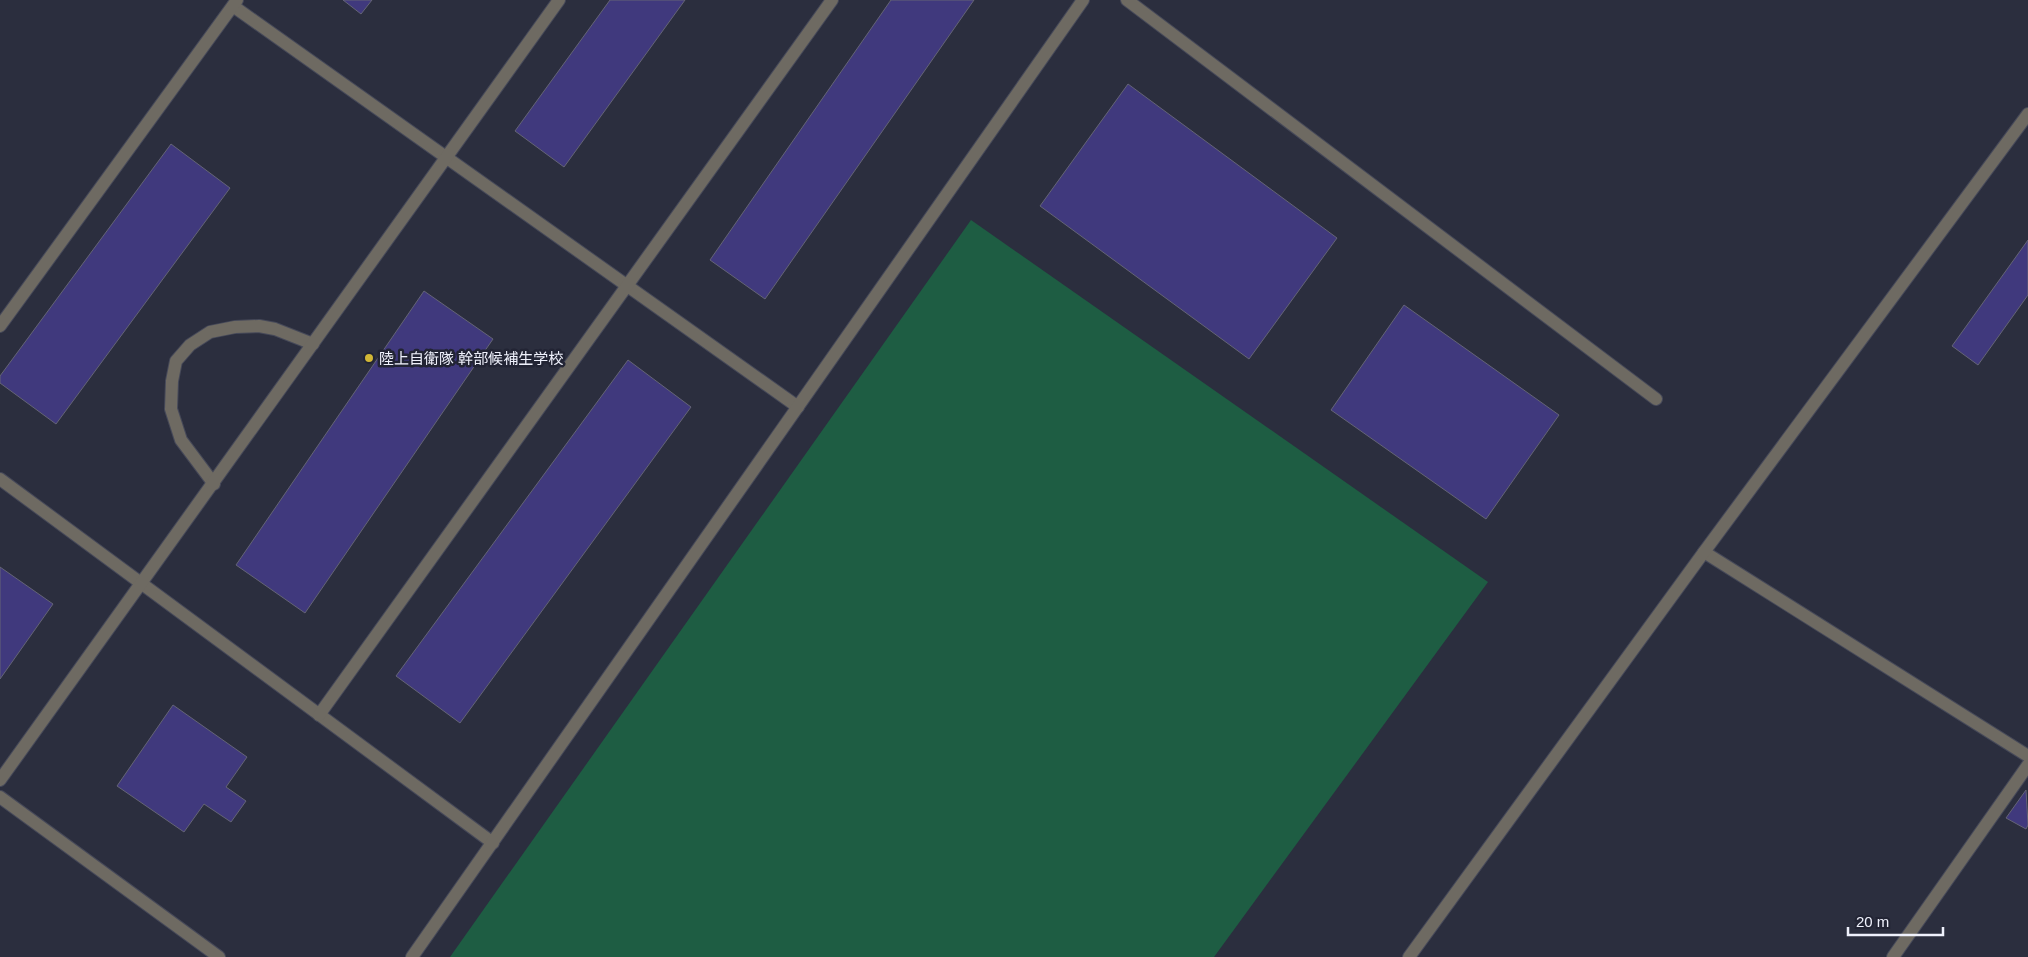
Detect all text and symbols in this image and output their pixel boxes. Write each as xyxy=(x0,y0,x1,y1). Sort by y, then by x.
place label: 陸上自衛隊 幹部候補生学校 xyxy=(379,350,563,367)
marker: 陸上自衛隊 幹部候補生学校 xyxy=(363,352,375,364)
scale bar xyxy=(1848,904,1943,936)
text: 20 m xyxy=(1856,913,1889,930)

